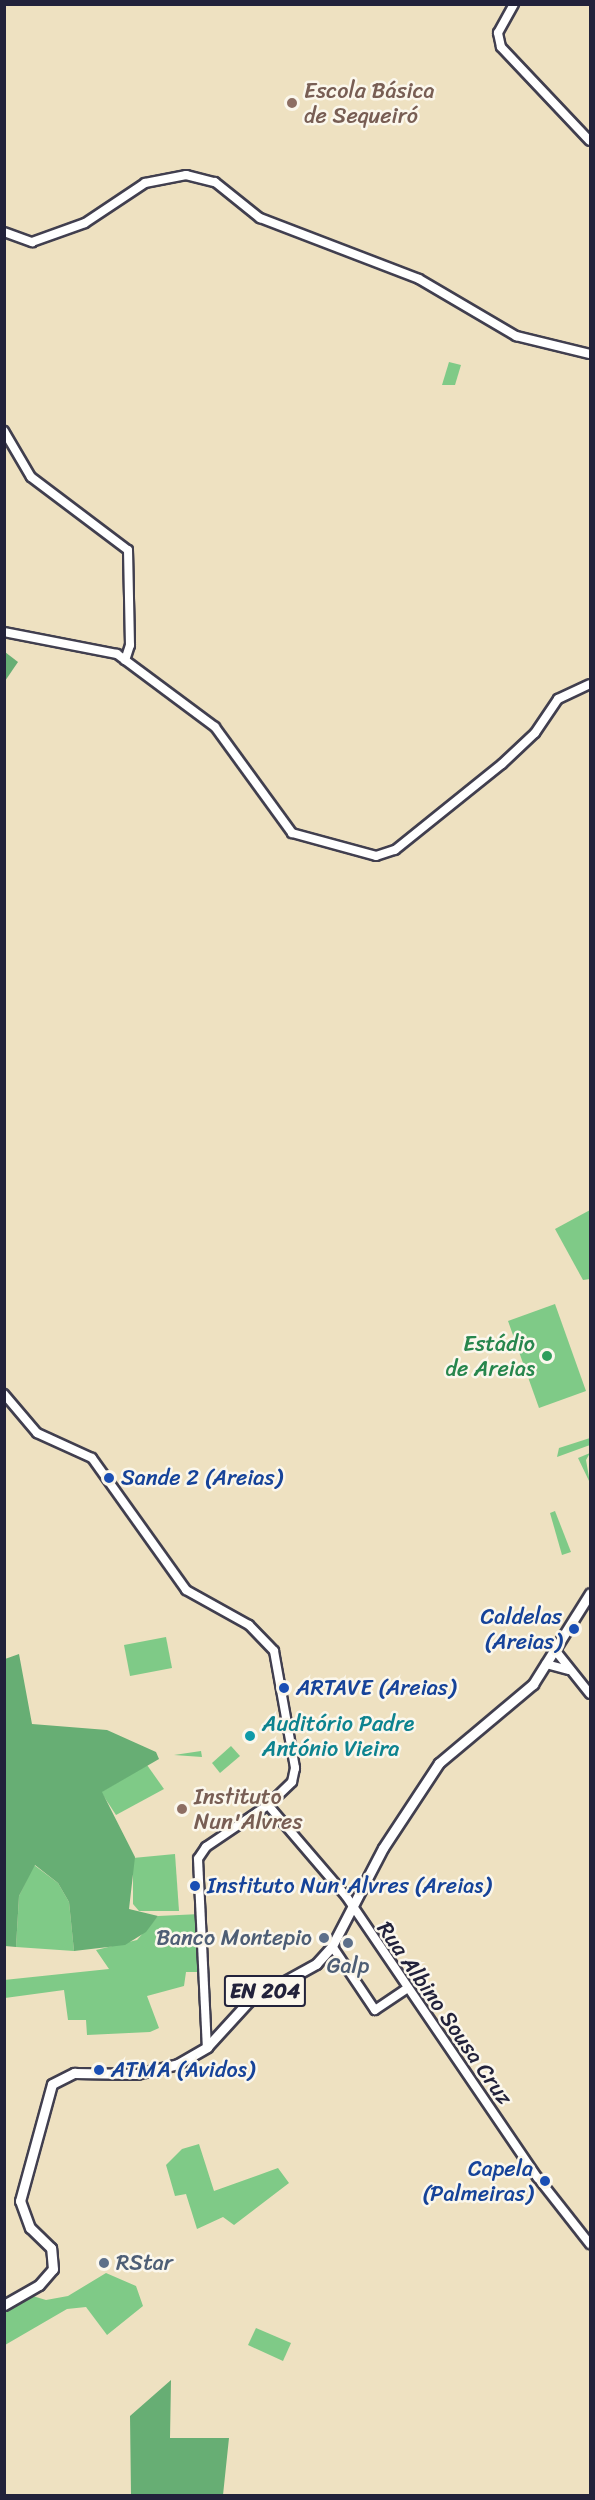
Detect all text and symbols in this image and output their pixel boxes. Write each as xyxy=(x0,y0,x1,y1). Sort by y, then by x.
place label: Escola Básica de Sequeiró xyxy=(304,77,435,128)
marker: Escola Básica de Sequeiró xyxy=(285,96,299,110)
place label: Estádio de Areias xyxy=(444,1330,535,1382)
marker: Estádio de Areias xyxy=(540,1349,554,1363)
place label: Sande 2 (Areias) xyxy=(121,1465,282,1491)
marker: Sande 2 (Areias) xyxy=(102,1471,116,1485)
place label: Caldelas (Areias) xyxy=(481,1603,562,1654)
marker: Caldelas (Areias) xyxy=(567,1622,581,1636)
place label: ARTAVE (Areias) xyxy=(296,1675,456,1701)
marker: ARTAVE (Areias) xyxy=(277,1681,291,1695)
place label: Auditório Padre António Vieira xyxy=(262,1710,415,1762)
marker: Auditório Padre António Vieira xyxy=(243,1729,257,1743)
place label: Instituto Nun'Alvres xyxy=(194,1783,303,1834)
marker: Instituto Nun'Alvres xyxy=(175,1802,189,1816)
place label: Instituto Nun'Alvres (Areias) xyxy=(207,1873,492,1899)
marker: Instituto Nun'Alvres (Areias) xyxy=(188,1879,202,1893)
street label: Rua Albino Sousa Cruz xyxy=(372,1916,518,2110)
place label: Banco Montepio xyxy=(157,1925,312,1951)
marker: Banco Montepio xyxy=(317,1931,331,1945)
marker: Galp xyxy=(341,1936,355,1950)
place label: Galp xyxy=(327,1953,369,1979)
road number: EN 204 xyxy=(223,1973,307,2009)
place label: ATMA (Avidos) xyxy=(111,2057,255,2083)
marker: ATMA (Avidos) xyxy=(92,2063,106,2077)
place label: Capela (Palmeiras) xyxy=(422,2155,533,2206)
marker: Capela (Palmeiras) xyxy=(538,2174,552,2188)
place label: RStar xyxy=(116,2250,173,2276)
marker: RStar xyxy=(97,2256,111,2270)

